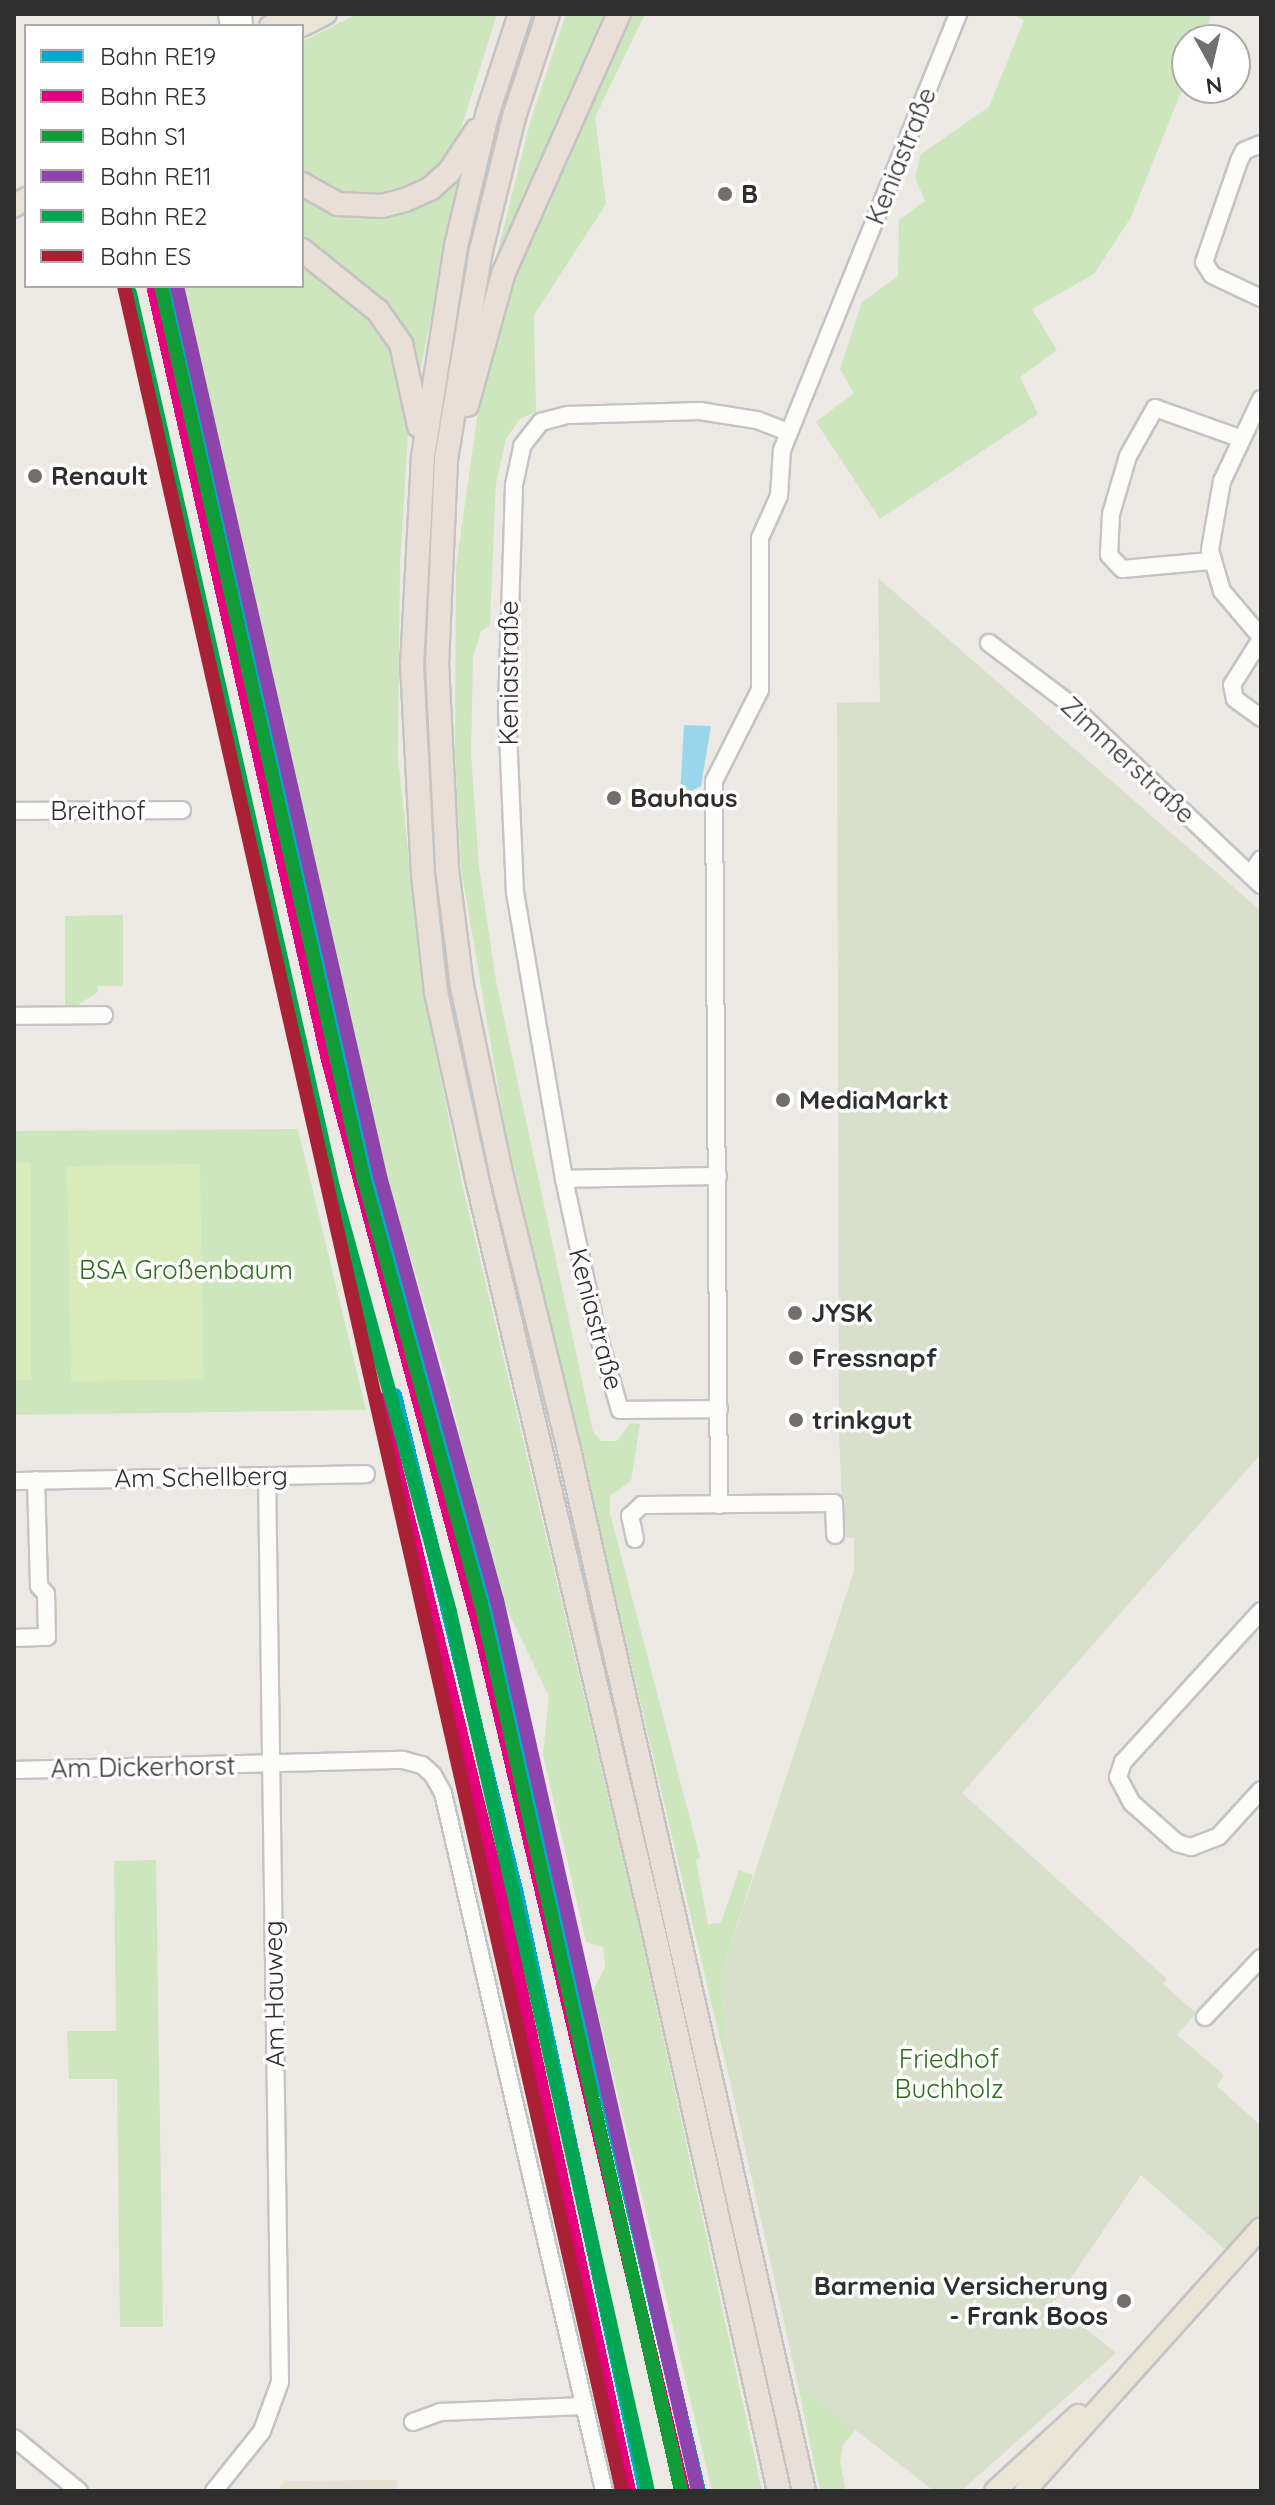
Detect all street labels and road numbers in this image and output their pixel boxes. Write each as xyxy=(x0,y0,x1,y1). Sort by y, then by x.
street label: Keniastraße xyxy=(859,83,943,229)
street label: Keniastraße xyxy=(493,601,525,745)
street label: Zimmerstraße xyxy=(1055,690,1201,830)
street label: Breithof xyxy=(50,795,146,827)
street label: Keniastraße xyxy=(562,1245,630,1393)
street label: Am Schellberg xyxy=(114,1460,288,1494)
street label: Am Dickerhorst xyxy=(50,1750,236,1784)
street label: Am Hauweg xyxy=(257,1920,291,2068)

